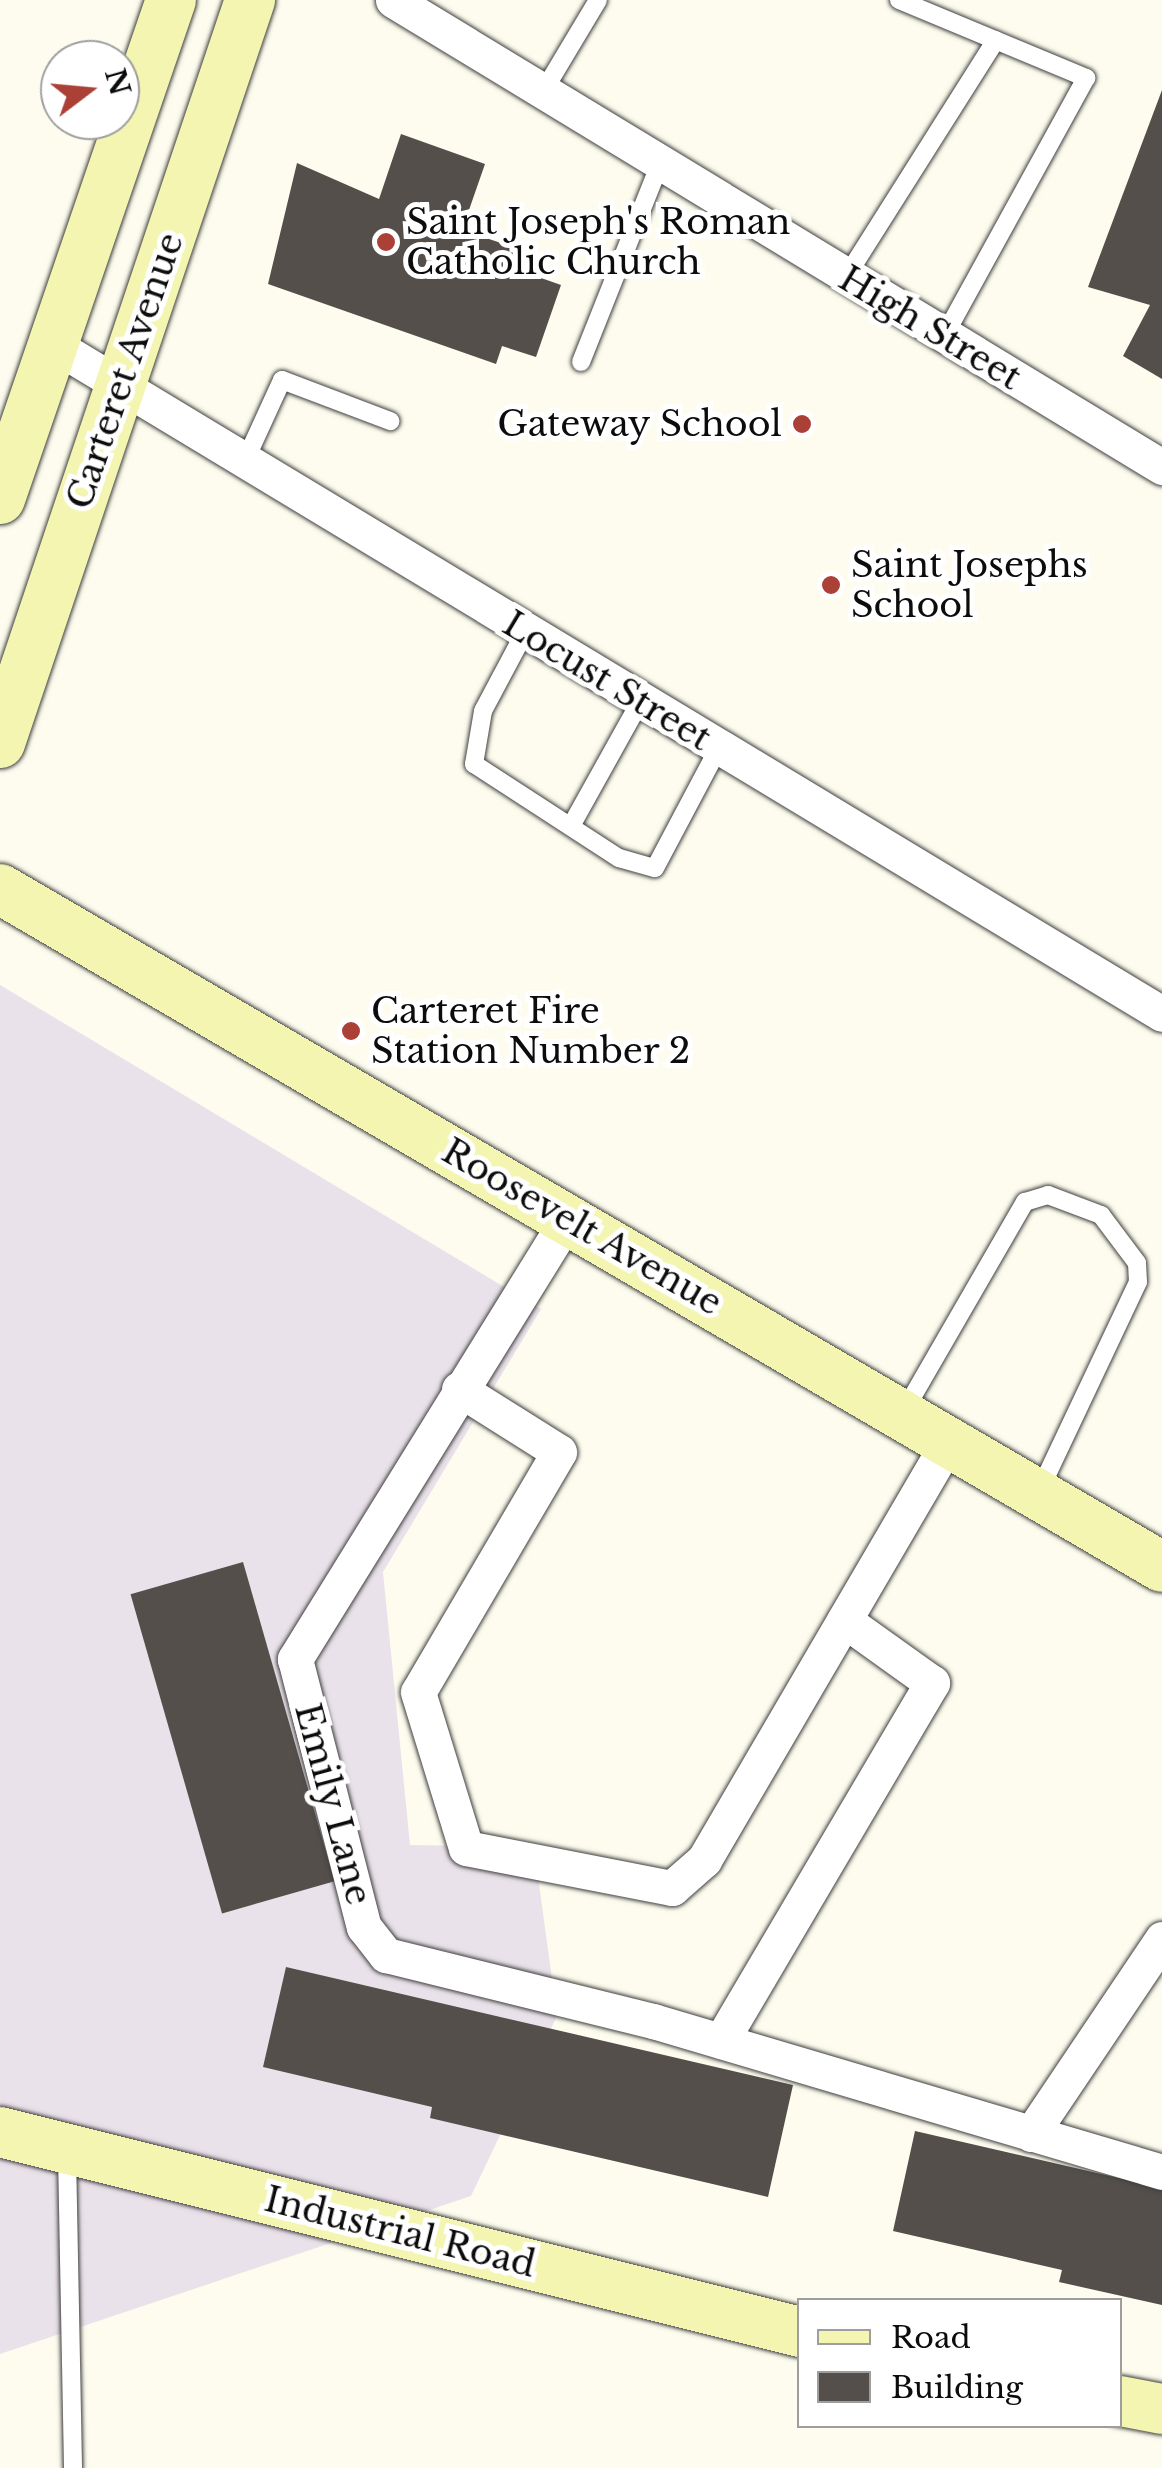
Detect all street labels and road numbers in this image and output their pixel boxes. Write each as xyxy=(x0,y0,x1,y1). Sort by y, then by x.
street label: Carteret Avenue xyxy=(58,227,192,515)
street label: High Street xyxy=(831,257,1029,399)
street label: Locust Street xyxy=(495,602,719,760)
street label: Roosevelt Avenue xyxy=(434,1130,730,1324)
street label: Emily Lane xyxy=(286,1698,380,1910)
street label: Industrial Road xyxy=(260,2178,540,2286)

